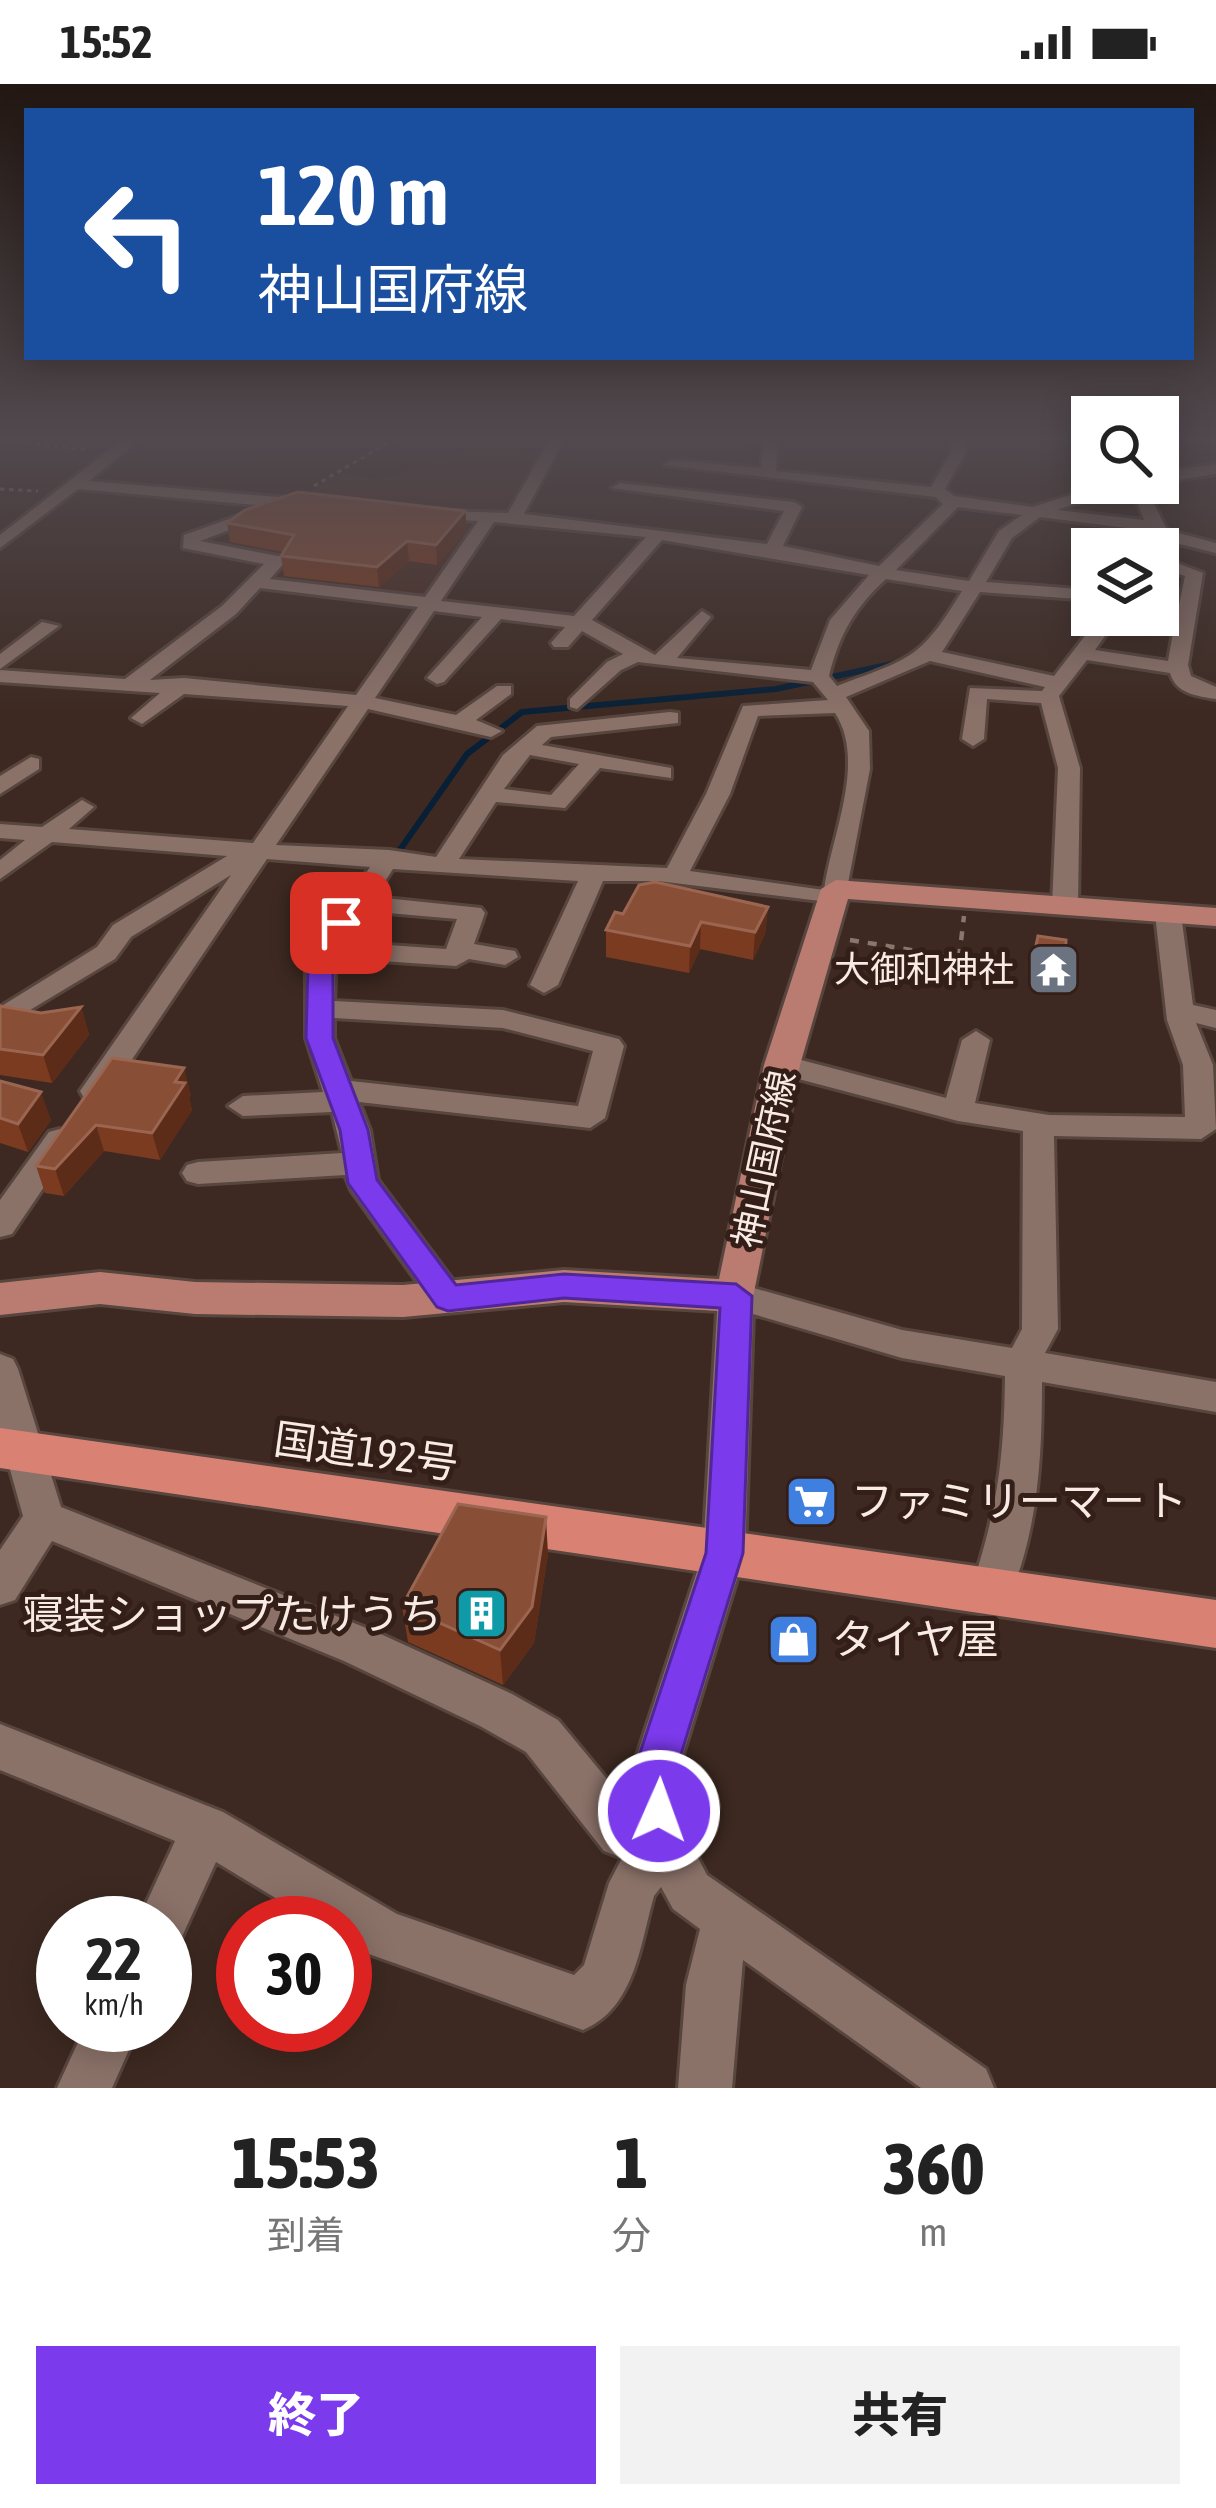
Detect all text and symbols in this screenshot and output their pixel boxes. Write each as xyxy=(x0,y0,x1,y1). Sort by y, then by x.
text: 15:52 xyxy=(60,16,153,68)
text: 120 m xyxy=(258,147,448,243)
icon: left xyxy=(60,156,216,312)
text: 神山国府線 xyxy=(258,259,528,320)
map controls xyxy=(1071,396,1179,636)
button: search xyxy=(1071,396,1179,504)
button: layers xyxy=(1071,528,1179,636)
pin xyxy=(290,872,392,974)
icon: arrive xyxy=(308,890,374,956)
temple icon: 大御和神社 xyxy=(1025,941,1081,997)
place label: 大御和神社 xyxy=(834,948,1014,990)
street label: 神山国府線 xyxy=(725,1067,803,1251)
street label: 国道192号 xyxy=(271,1414,461,1488)
supermarket icon: ファミリーマート xyxy=(784,1473,840,1529)
place label: ファミリーマート xyxy=(851,1477,1187,1525)
building icon: 寝装ショップたけうち xyxy=(453,1586,509,1642)
place label: 寝装ショップたけうち xyxy=(22,1590,442,1638)
shop icon: タイヤ屋 xyxy=(765,1611,821,1667)
place label: タイヤ屋 xyxy=(832,1615,999,1663)
position arrow xyxy=(596,1748,722,1874)
speed limit sign: 30 xyxy=(216,1896,372,2052)
text: 22 xyxy=(86,1924,142,1993)
text: km/h xyxy=(84,1987,144,2021)
text: 15:53 xyxy=(232,2121,380,2203)
text: 1 xyxy=(614,2121,648,2203)
text: 360 xyxy=(883,2127,984,2209)
text: m xyxy=(919,2210,947,2254)
text: 到着 xyxy=(267,2213,345,2257)
text: 分 xyxy=(612,2213,651,2257)
button: 終了 xyxy=(36,2346,596,2484)
button: 共有 xyxy=(620,2346,1180,2484)

